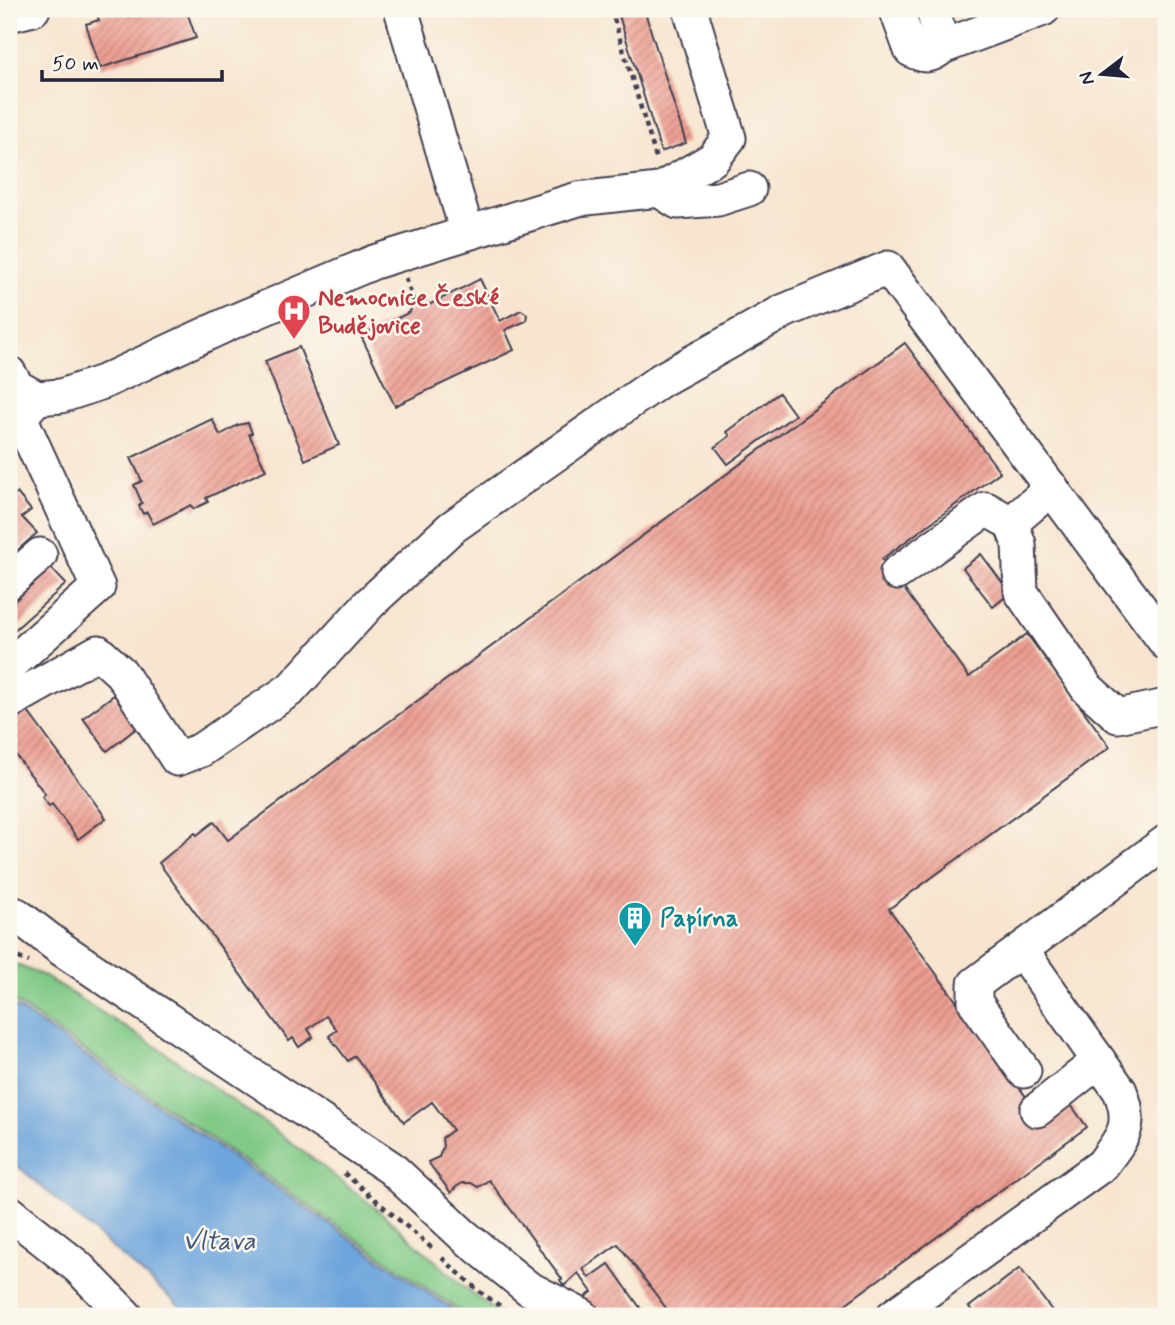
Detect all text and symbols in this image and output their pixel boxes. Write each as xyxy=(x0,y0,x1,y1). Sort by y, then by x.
scale bar xyxy=(42,38,222,82)
north arrow xyxy=(1066,38,1136,108)
text: 50 m xyxy=(52,50,99,78)
text: N xyxy=(1073,69,1101,88)
place label: Nemocnice České Budějovice xyxy=(318,283,499,342)
hospital icon: Nemocnice České Budějovice xyxy=(275,292,313,341)
building icon: Papírna xyxy=(616,899,654,948)
place label: Papírna xyxy=(660,904,738,935)
water label: Vltava xyxy=(182,1225,256,1259)

